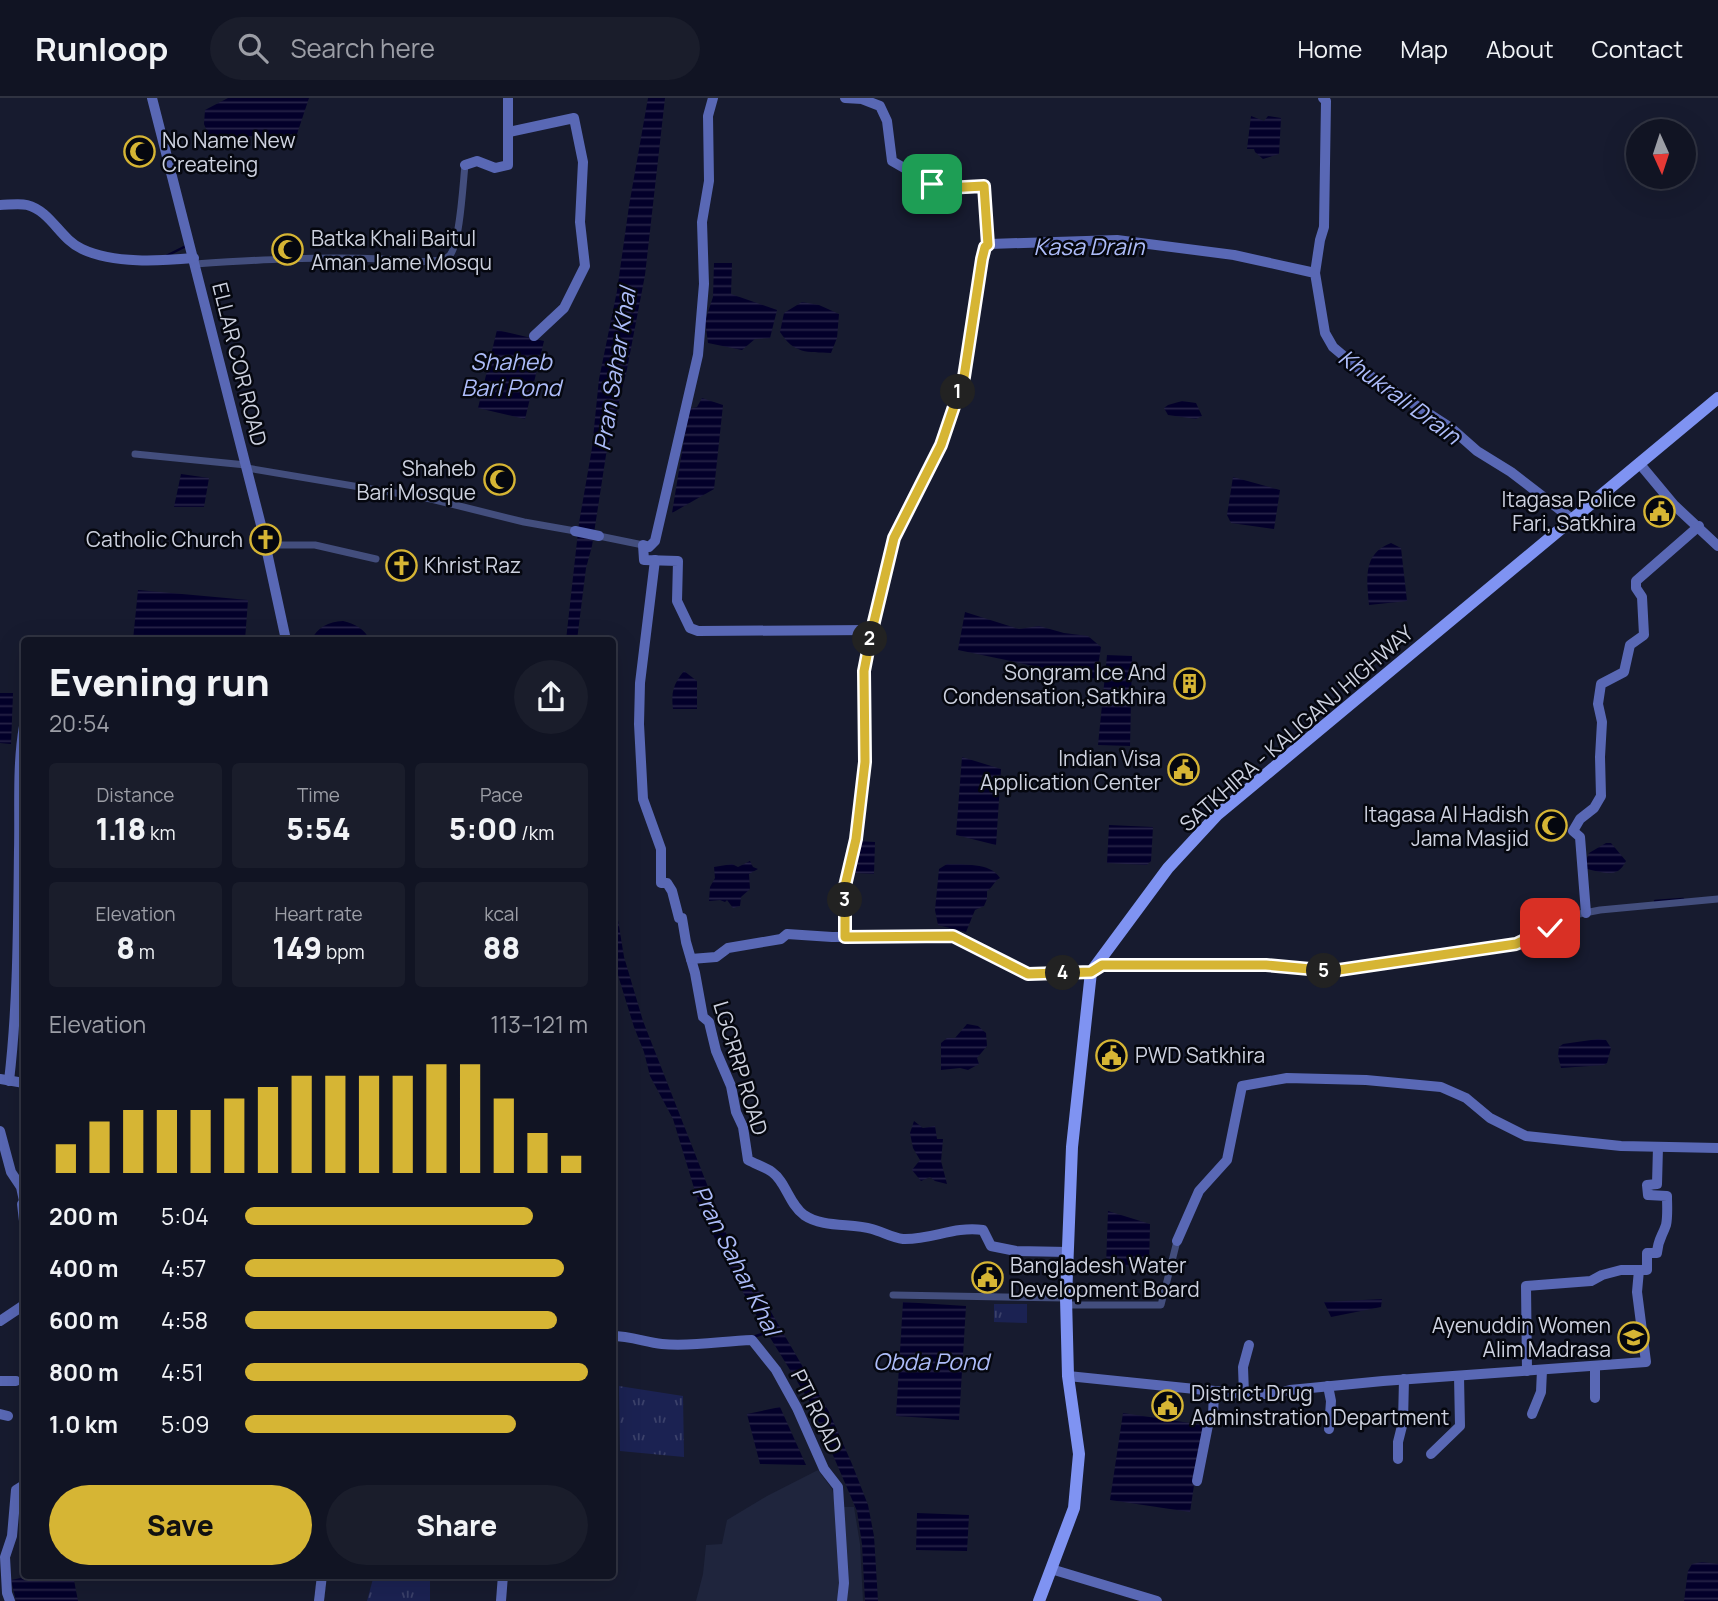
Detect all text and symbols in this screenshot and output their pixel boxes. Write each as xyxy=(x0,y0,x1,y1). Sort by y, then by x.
search box xyxy=(210,17,700,80)
text: Runloop xyxy=(35,26,168,71)
icon: search xyxy=(234,29,272,67)
text: Search here xyxy=(290,30,435,66)
text: Home xyxy=(1297,32,1362,65)
text: Map xyxy=(1400,32,1448,65)
text: About xyxy=(1486,32,1554,65)
text: Contact xyxy=(1592,32,1683,65)
north arrow xyxy=(1626,119,1696,189)
map controls xyxy=(1626,119,1696,189)
place label: No Name New Createing xyxy=(162,126,296,178)
mosque icon: No Name New Createing xyxy=(122,135,156,169)
pin xyxy=(902,154,962,214)
icon: arrive xyxy=(913,165,951,203)
place label: Batka Khali Baitul Aman Jame Mosqu xyxy=(311,224,492,276)
water label: Kasa Drain xyxy=(1034,230,1146,262)
mosque icon: Batka Khali Baitul Aman Jame Mosqu xyxy=(271,233,305,267)
street label: ELLAR COR ROAD xyxy=(206,279,274,449)
water label: Pran Sahar Khal xyxy=(585,283,643,453)
water label: Khukrali Drain xyxy=(1333,341,1468,452)
water label: Shaheb Bari Pond xyxy=(461,345,564,403)
pin: 1 xyxy=(940,374,976,410)
text: 1 xyxy=(953,378,962,404)
place label: Shaheb Bari Mosque xyxy=(357,454,476,506)
mosque icon: Shaheb Bari Mosque xyxy=(482,463,516,497)
place label: Itagasa Police Fari, Satkhira xyxy=(1502,485,1636,537)
public building icon: Itagasa Police Fari, Satkhira xyxy=(1642,494,1676,528)
church icon: Catholic Church xyxy=(249,522,283,556)
place label: Catholic Church xyxy=(86,525,243,553)
church icon: Khrist Raz xyxy=(384,548,418,582)
place label: Khrist Raz xyxy=(424,551,521,579)
street label: SATKHIRA - KALIGANJ HIGHWAY xyxy=(1173,619,1419,837)
pin: 2 xyxy=(852,622,888,656)
text: 2 xyxy=(864,625,875,651)
text: Evening run xyxy=(49,655,270,707)
place label: Songram Ice And Condensation,Satkhira xyxy=(943,658,1166,710)
button: share xyxy=(514,660,588,734)
building icon: Songram Ice And Condensation,Satkhira xyxy=(1172,667,1206,701)
text: 20:54 xyxy=(49,707,110,739)
place label: Indian Visa Application Center xyxy=(980,744,1161,796)
public building icon: Indian Visa Application Center xyxy=(1167,753,1201,787)
text: Distance xyxy=(97,782,174,808)
text: Time xyxy=(297,782,340,808)
text: Pace xyxy=(480,782,523,808)
place label: Itagasa Al Hadish Jama Masjid xyxy=(1364,800,1529,852)
text: 1.18 xyxy=(95,808,146,849)
text: 5:54 xyxy=(286,808,351,849)
text: 5:00 xyxy=(449,808,518,849)
mosque icon: Itagasa Al Hadish Jama Masjid xyxy=(1535,809,1569,843)
text: km xyxy=(146,820,176,846)
text: /km xyxy=(518,820,554,846)
pin: 3 xyxy=(828,882,862,918)
text: 3 xyxy=(839,886,850,912)
pin xyxy=(1520,898,1580,958)
text: Elevation xyxy=(95,901,176,927)
text: Heart rate xyxy=(274,901,363,927)
text: kcal xyxy=(484,901,519,927)
icon: check xyxy=(1531,909,1569,947)
text: 8 xyxy=(116,927,135,968)
text: 149 xyxy=(272,927,322,968)
text: 88 xyxy=(483,927,520,968)
text: m xyxy=(135,939,155,965)
text: bpm xyxy=(322,939,365,965)
pin: 5 xyxy=(1306,954,1342,988)
pin: 4 xyxy=(1046,956,1080,990)
text: 5 xyxy=(1318,957,1329,983)
text: 4 xyxy=(1057,959,1068,985)
street label: LGCRRP ROAD xyxy=(707,997,775,1139)
text: Elevation xyxy=(49,1008,146,1040)
text: 113–121 m xyxy=(490,1008,588,1040)
public building icon: PWD Satkhira xyxy=(1095,1038,1129,1072)
place label: PWD Satkhira xyxy=(1135,1041,1265,1069)
water label: Pran Sahar Khal xyxy=(685,1179,790,1343)
text: 200 m xyxy=(49,1200,118,1232)
text: 5:04 xyxy=(161,1200,209,1232)
place label: Bangladesh Water Development Board xyxy=(1010,1251,1200,1303)
text: 400 m xyxy=(49,1252,119,1284)
text: 4:57 xyxy=(161,1252,206,1284)
public building icon: Bangladesh Water Development Board xyxy=(970,1260,1004,1294)
text: 600 m xyxy=(49,1304,119,1336)
text: 4:58 xyxy=(161,1304,208,1336)
place label: Ayenuddin Women Alim Madrasa xyxy=(1432,1311,1611,1363)
school or university icon: Ayenuddin Women Alim Madrasa xyxy=(1617,1320,1651,1354)
water label: Obda Pond xyxy=(873,1345,992,1377)
text: 800 m xyxy=(49,1356,119,1388)
text: 4:51 xyxy=(161,1356,204,1388)
street label: PTI ROAD xyxy=(785,1365,849,1457)
place label: District Drug Adminstration Department xyxy=(1191,1379,1449,1431)
public building icon: District Drug Adminstration Department xyxy=(1151,1388,1185,1422)
text: 1.0 km xyxy=(49,1408,118,1440)
text: 5:09 xyxy=(161,1408,209,1440)
button: Save xyxy=(49,1485,312,1565)
button: Share xyxy=(326,1485,588,1565)

